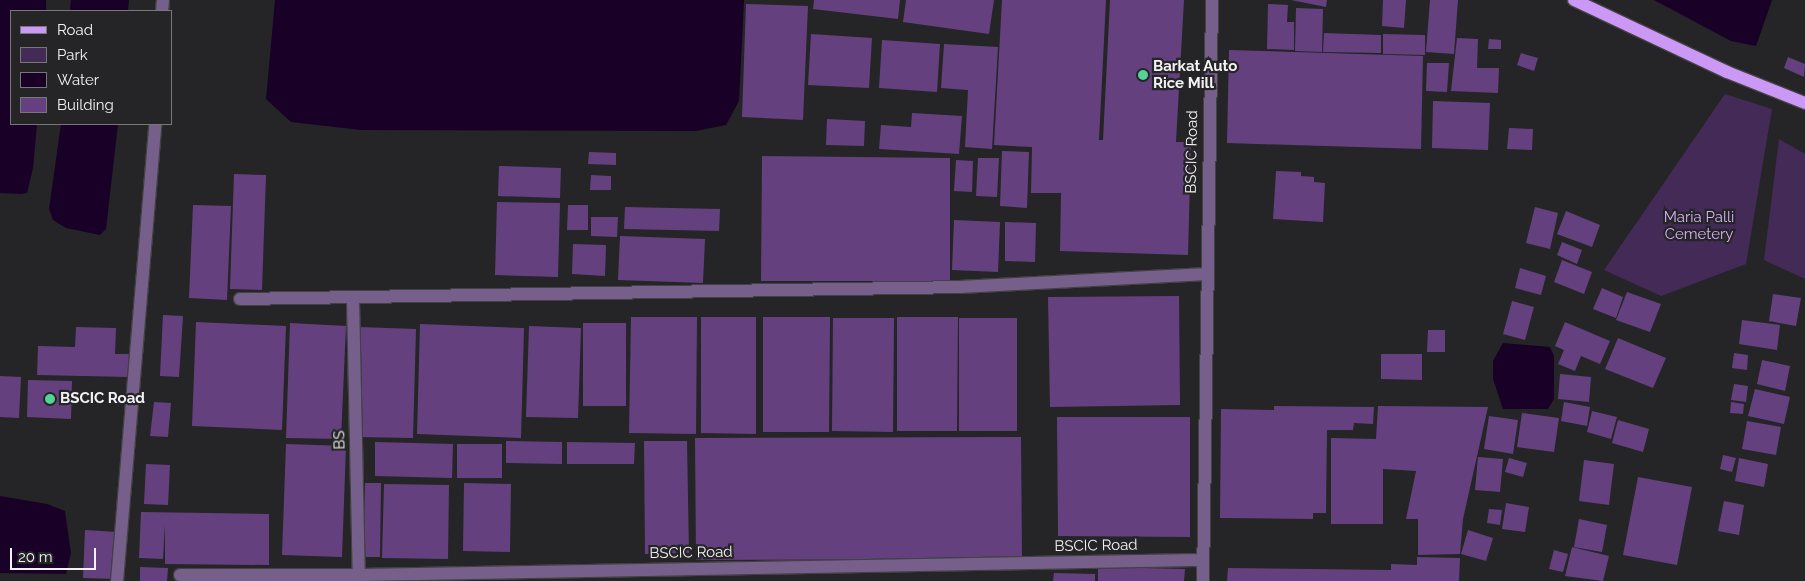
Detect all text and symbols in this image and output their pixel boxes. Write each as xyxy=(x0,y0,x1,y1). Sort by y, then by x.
legend xyxy=(10,10,172,125)
text: Road xyxy=(57,21,93,39)
text: Park xyxy=(57,46,88,64)
place label: Barkat Auto Rice Mill xyxy=(1153,57,1238,92)
marker: Barkat Auto Rice Mill xyxy=(1137,69,1149,81)
text: Water xyxy=(57,71,99,89)
text: Building xyxy=(57,96,114,114)
street label: BSCIC Road xyxy=(1182,110,1202,194)
park label: Maria Palli Cemetery xyxy=(1664,208,1734,243)
place label: BSCIC Road xyxy=(60,390,145,408)
marker: BSCIC Road xyxy=(44,393,56,405)
street label: BS xyxy=(331,430,349,450)
street label: BSCIC Road xyxy=(1054,536,1138,556)
scale bar xyxy=(12,538,99,570)
street label: BSCIC Road xyxy=(649,543,733,563)
text: 20 m xyxy=(18,548,53,566)

